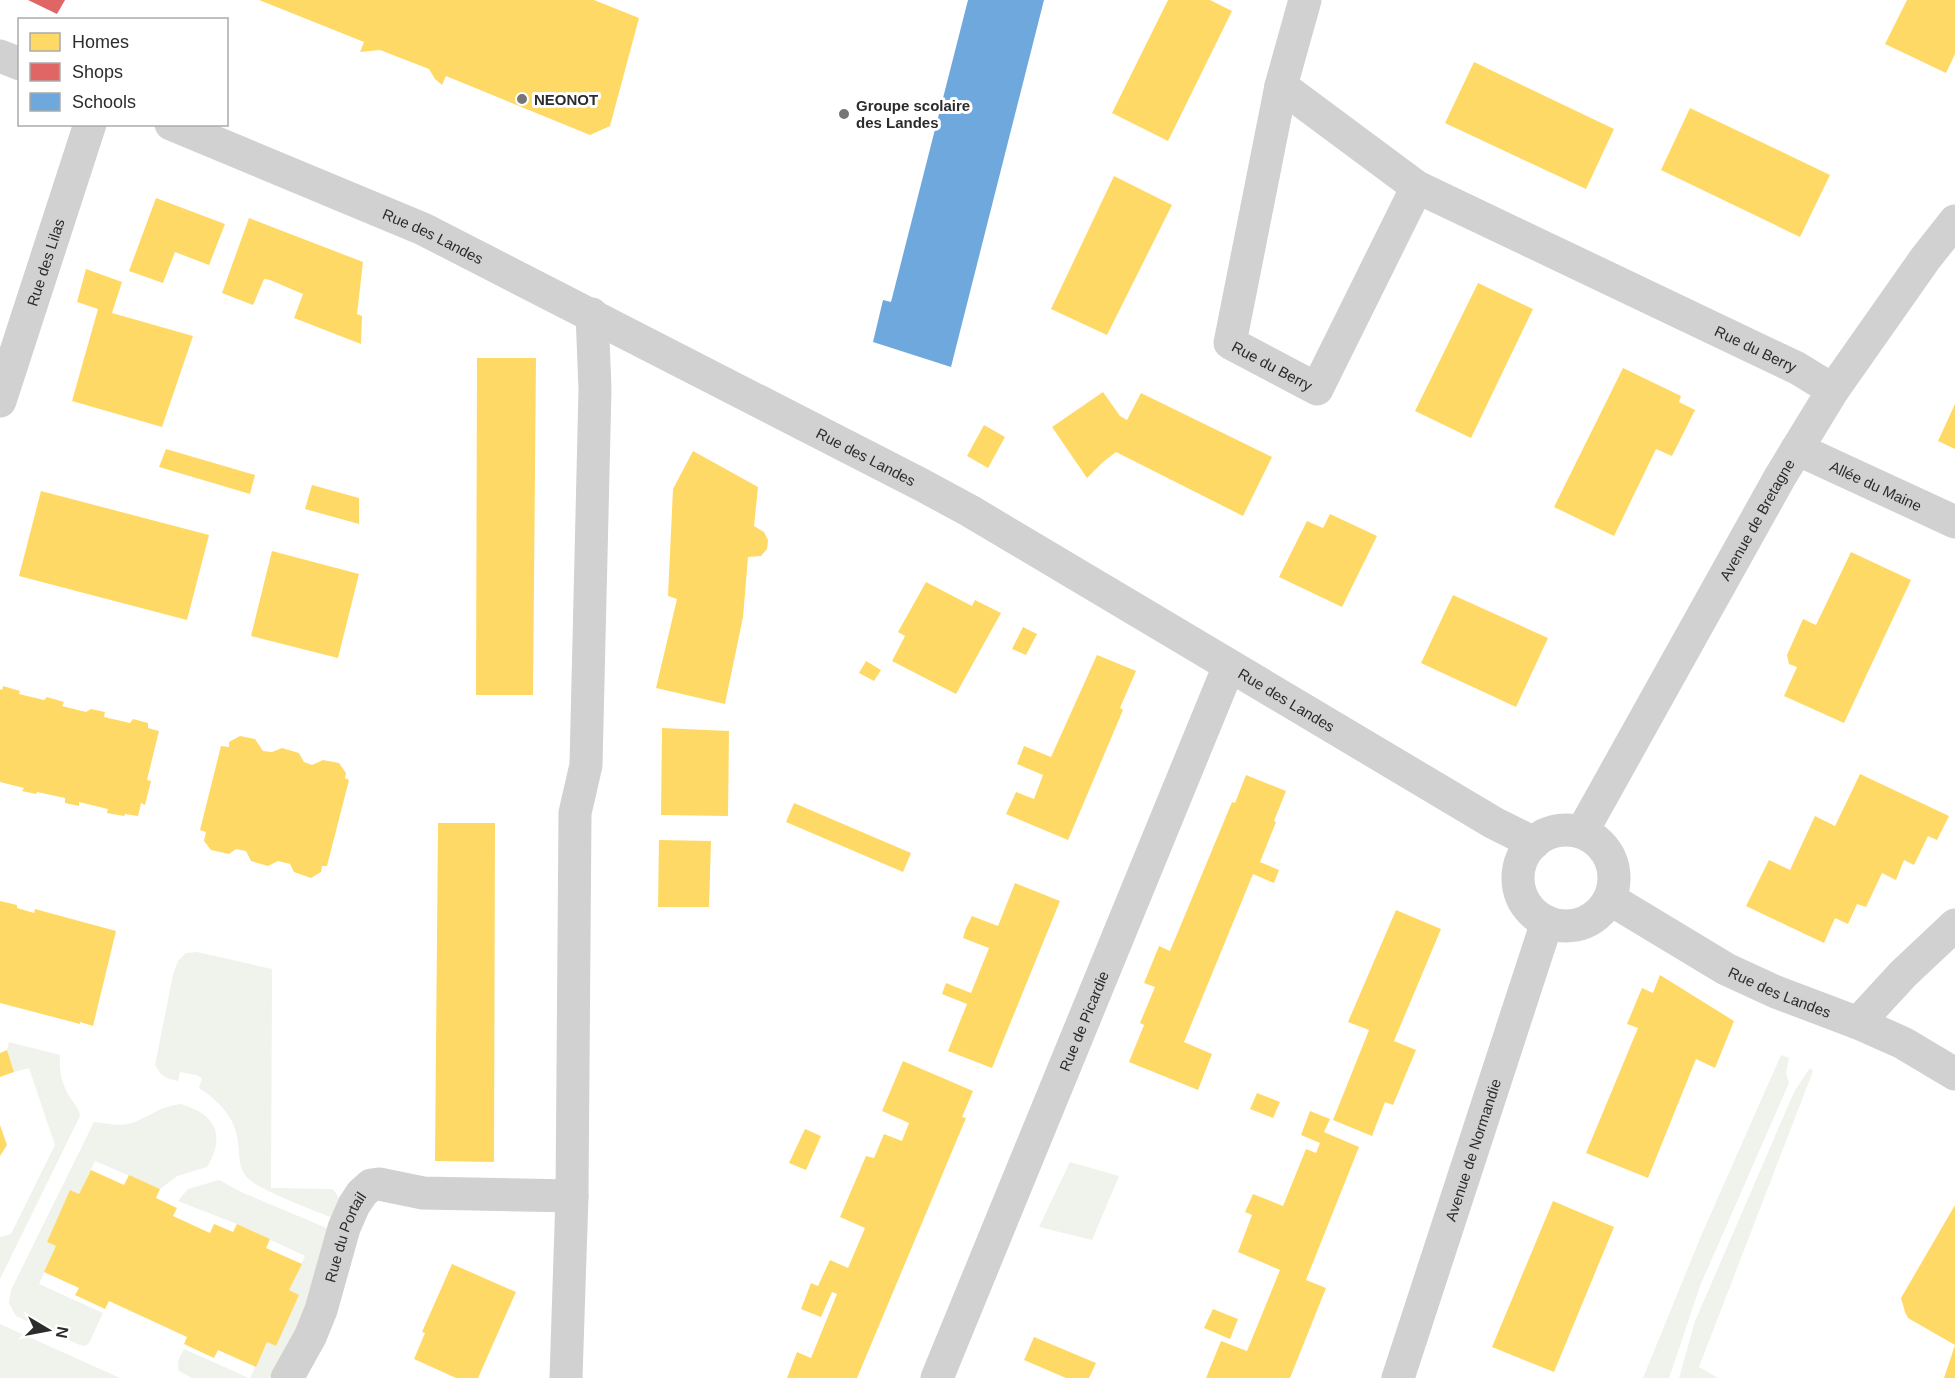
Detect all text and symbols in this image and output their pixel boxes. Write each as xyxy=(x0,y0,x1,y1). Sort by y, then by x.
legend xyxy=(18,18,228,126)
text: Homes xyxy=(72,32,129,52)
text: Shops xyxy=(72,62,123,82)
place label: NEONOT xyxy=(534,91,598,108)
text: Schools xyxy=(72,92,136,112)
marker: NEONOT xyxy=(515,92,529,106)
place label: Groupe scolaire des Landes xyxy=(856,97,970,131)
marker: Groupe scolaire des Landes xyxy=(837,107,851,121)
street label: Rue des Landes xyxy=(380,205,486,267)
street label: Rue des Lilas xyxy=(23,216,67,308)
street label: Rue du Berry xyxy=(1712,322,1800,375)
street label: Rue du Berry xyxy=(1229,337,1316,394)
street label: Rue des Landes xyxy=(814,424,919,489)
street label: Avenue de Bretagne xyxy=(1716,456,1798,583)
street label: Allée du Maine xyxy=(1827,457,1925,514)
street label: Rue des Landes xyxy=(1235,664,1338,735)
street label: Rue des Landes xyxy=(1726,963,1833,1021)
street label: Rue de Picardie xyxy=(1055,968,1112,1073)
street label: Avenue de Normandie xyxy=(1441,1076,1504,1223)
street label: Rue du Portail xyxy=(321,1189,369,1284)
north arrow xyxy=(18,1300,78,1360)
text: N xyxy=(53,1325,72,1340)

